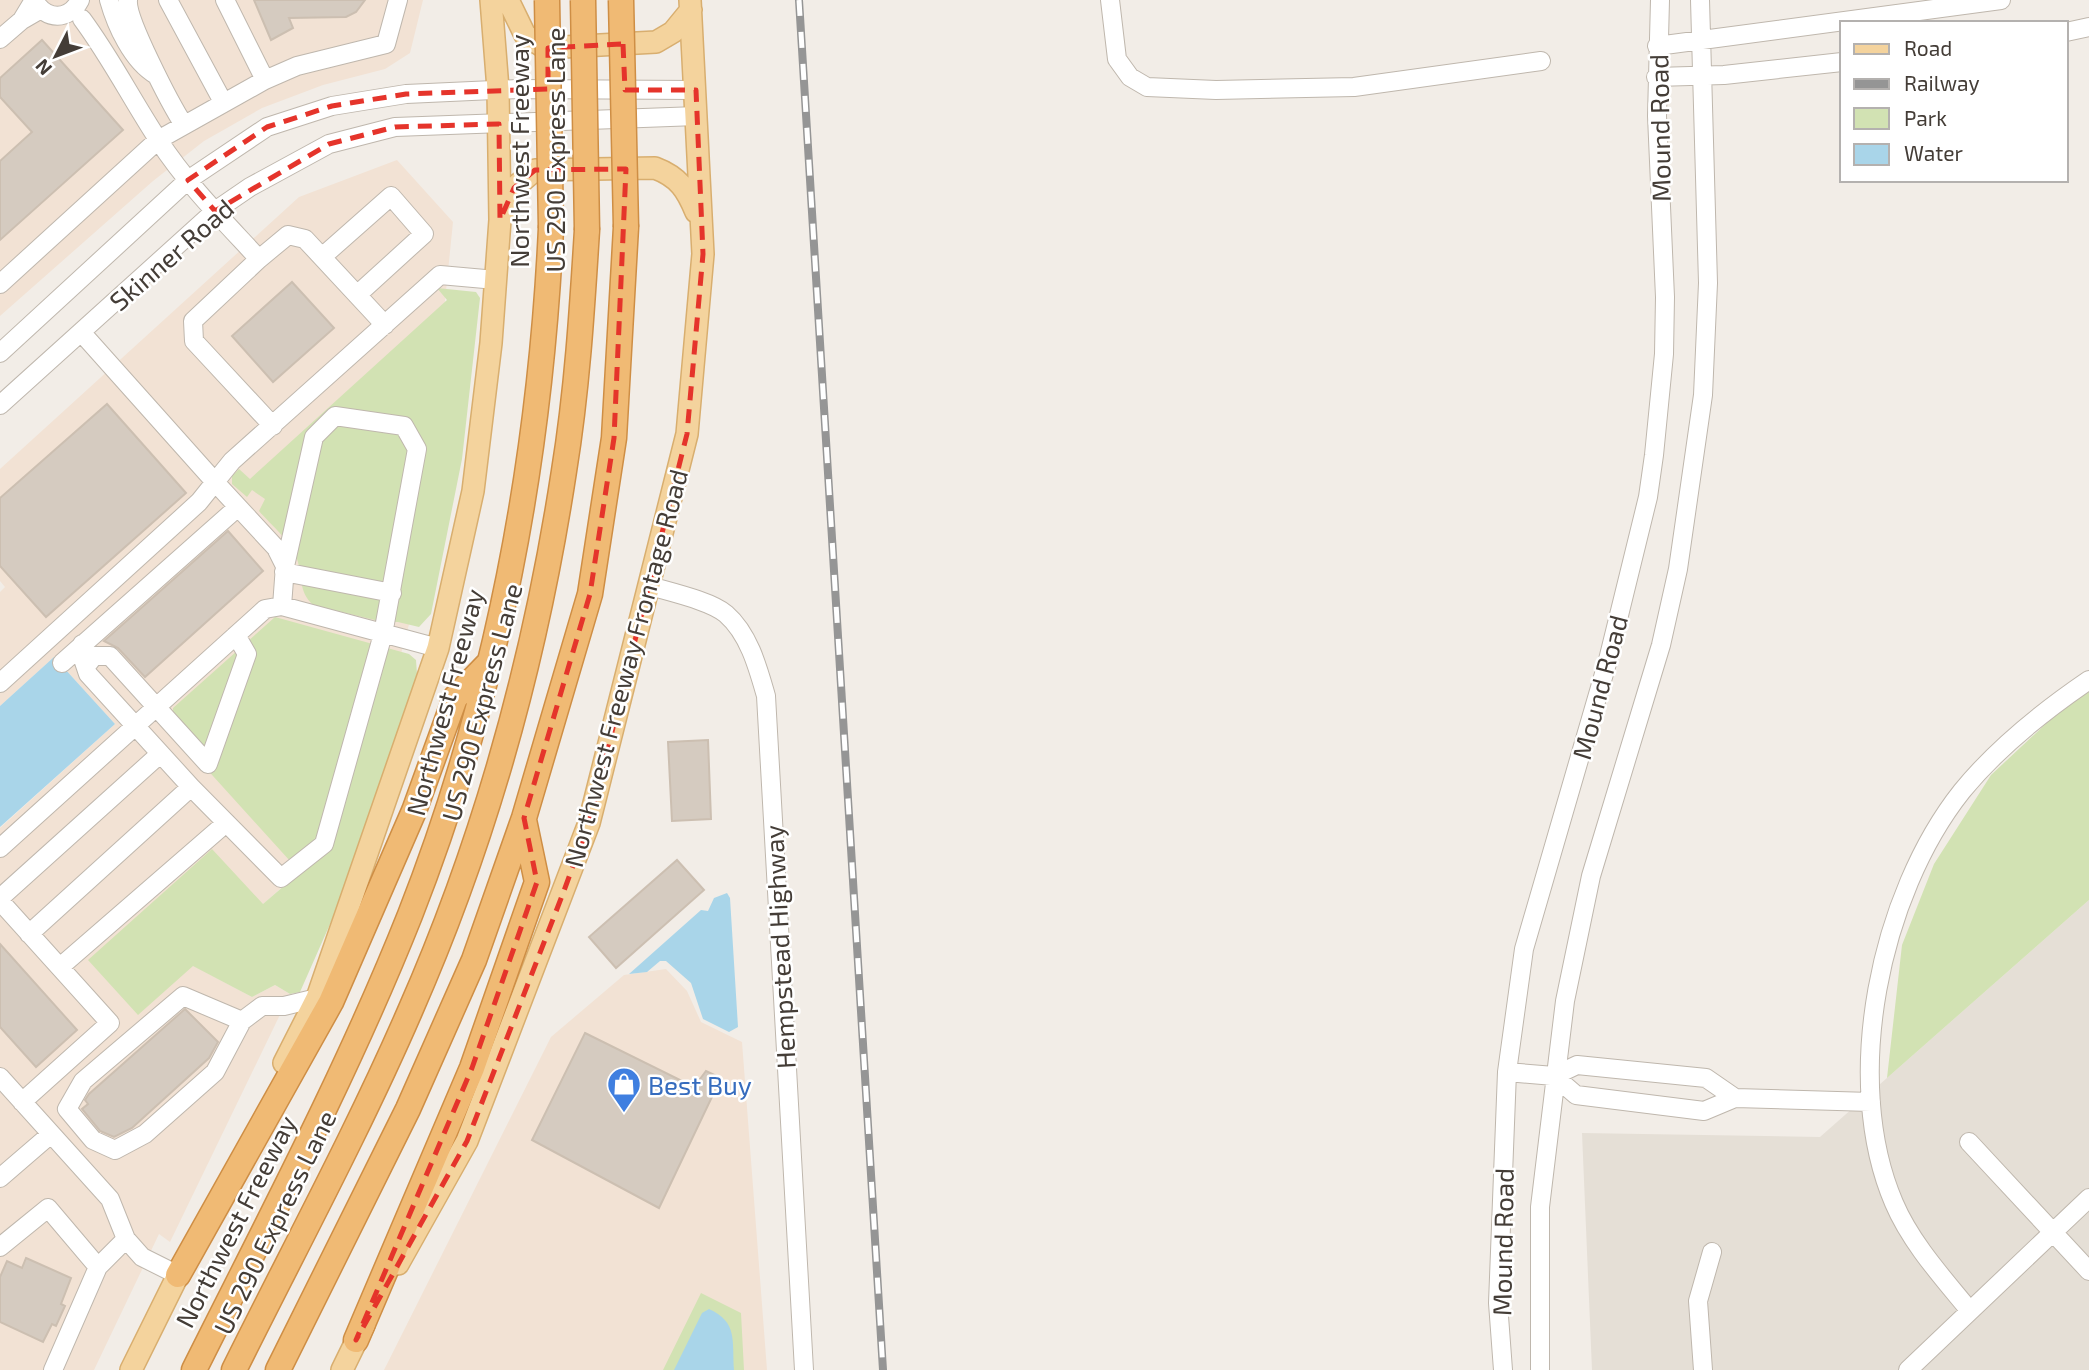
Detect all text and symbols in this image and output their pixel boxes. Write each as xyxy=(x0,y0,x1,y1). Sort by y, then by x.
north arrow xyxy=(21,21,91,91)
legend xyxy=(1840,21,2068,182)
street label: US 290 Express Lane xyxy=(539,28,570,273)
street label: Northwest Freeway xyxy=(503,34,534,268)
text: Road xyxy=(1904,35,1952,60)
street label: Mound Road xyxy=(1642,54,1676,202)
text: N xyxy=(30,55,56,81)
text: Railway xyxy=(1904,70,1980,95)
text: Park xyxy=(1904,105,1947,130)
text: Water xyxy=(1904,140,1963,165)
street label: Skinner Road xyxy=(103,192,239,316)
street label: Northwest Freeway Frontage Road xyxy=(557,466,693,870)
street label: US 290 Express Lane xyxy=(434,580,528,824)
street label: Northwest Freeway xyxy=(399,585,489,819)
street label: Mound Road xyxy=(1565,611,1633,763)
street label: Hempstead Highway xyxy=(757,824,801,1070)
shop icon: Best Buy xyxy=(605,1065,643,1114)
place label: Best Buy xyxy=(648,1069,752,1100)
street label: US 290 Express Lane xyxy=(206,1105,342,1339)
street label: Northwest Freeway xyxy=(168,1110,302,1332)
street label: Mound Road xyxy=(1485,1168,1519,1316)

